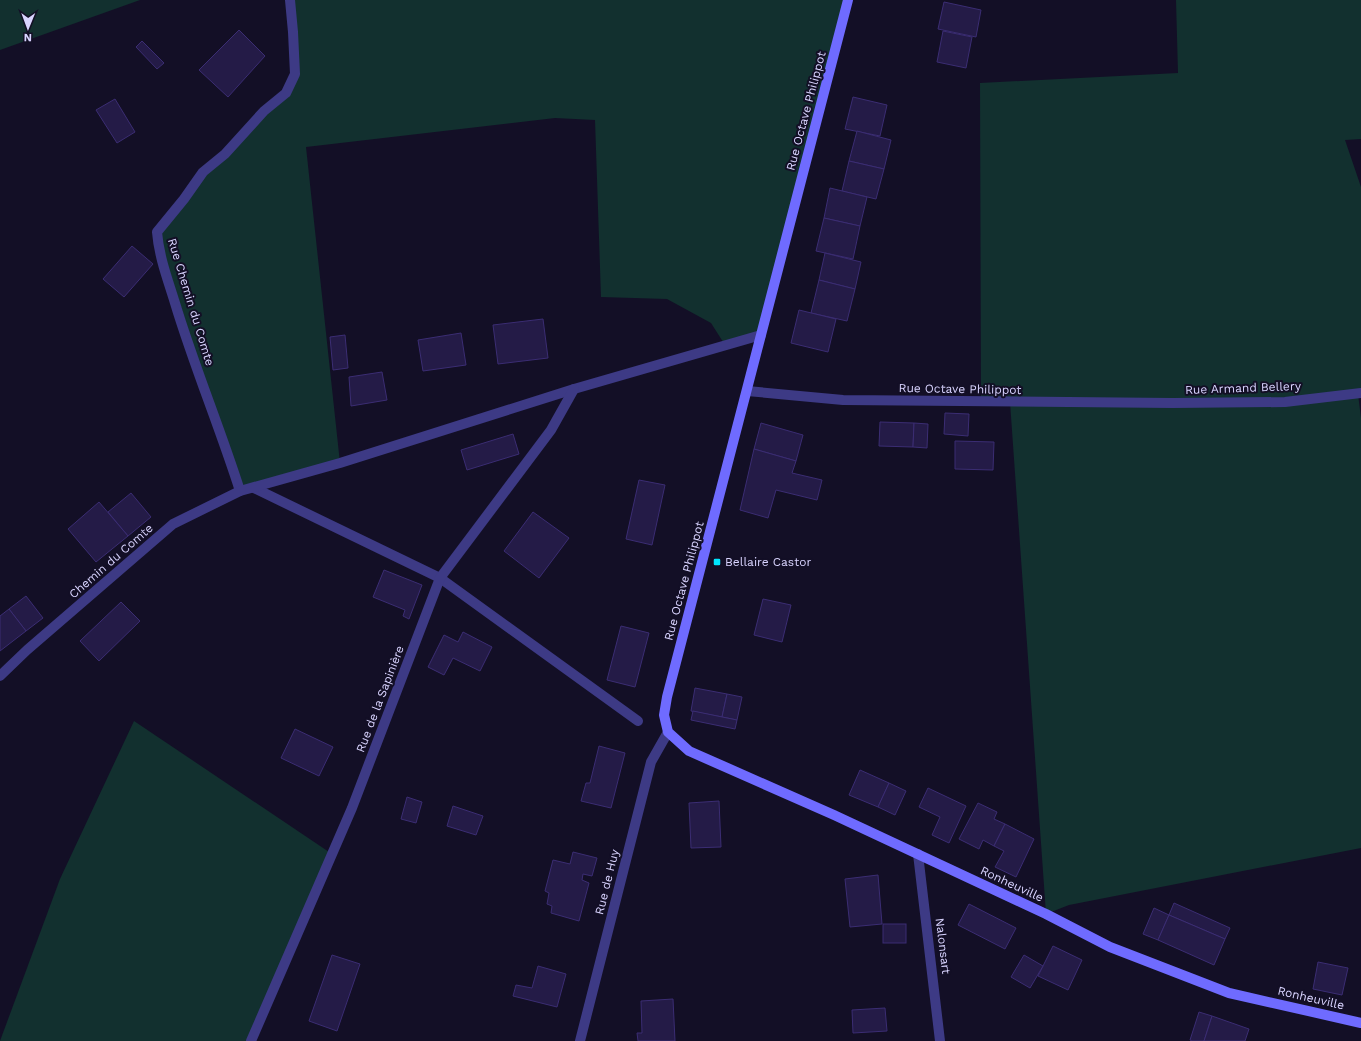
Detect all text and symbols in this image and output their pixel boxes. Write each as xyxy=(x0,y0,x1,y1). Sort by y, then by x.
north arrow xyxy=(8,8,48,48)
text: N xyxy=(24,31,32,44)
street label: Rue Octave Philippot xyxy=(783,50,829,172)
street label: Rue Chemin du Comte xyxy=(165,236,217,368)
street label: Rue Armand Bellery xyxy=(1185,379,1302,397)
street label: Rue Octave Philippot xyxy=(898,381,1022,397)
street label: Rue Octave Philippot xyxy=(661,520,707,642)
street label: Chemin du Comte xyxy=(66,521,156,601)
place label: Bellaire Castor xyxy=(725,555,811,569)
marker: Bellaire Castor xyxy=(712,557,722,567)
street label: Rue de la Sapinière xyxy=(353,644,407,754)
street label: Rue de Huy xyxy=(592,847,622,916)
street label: Ronheuville xyxy=(978,863,1046,905)
street label: Nalonsart xyxy=(933,917,953,975)
street label: Ronheuville xyxy=(1276,984,1346,1012)

